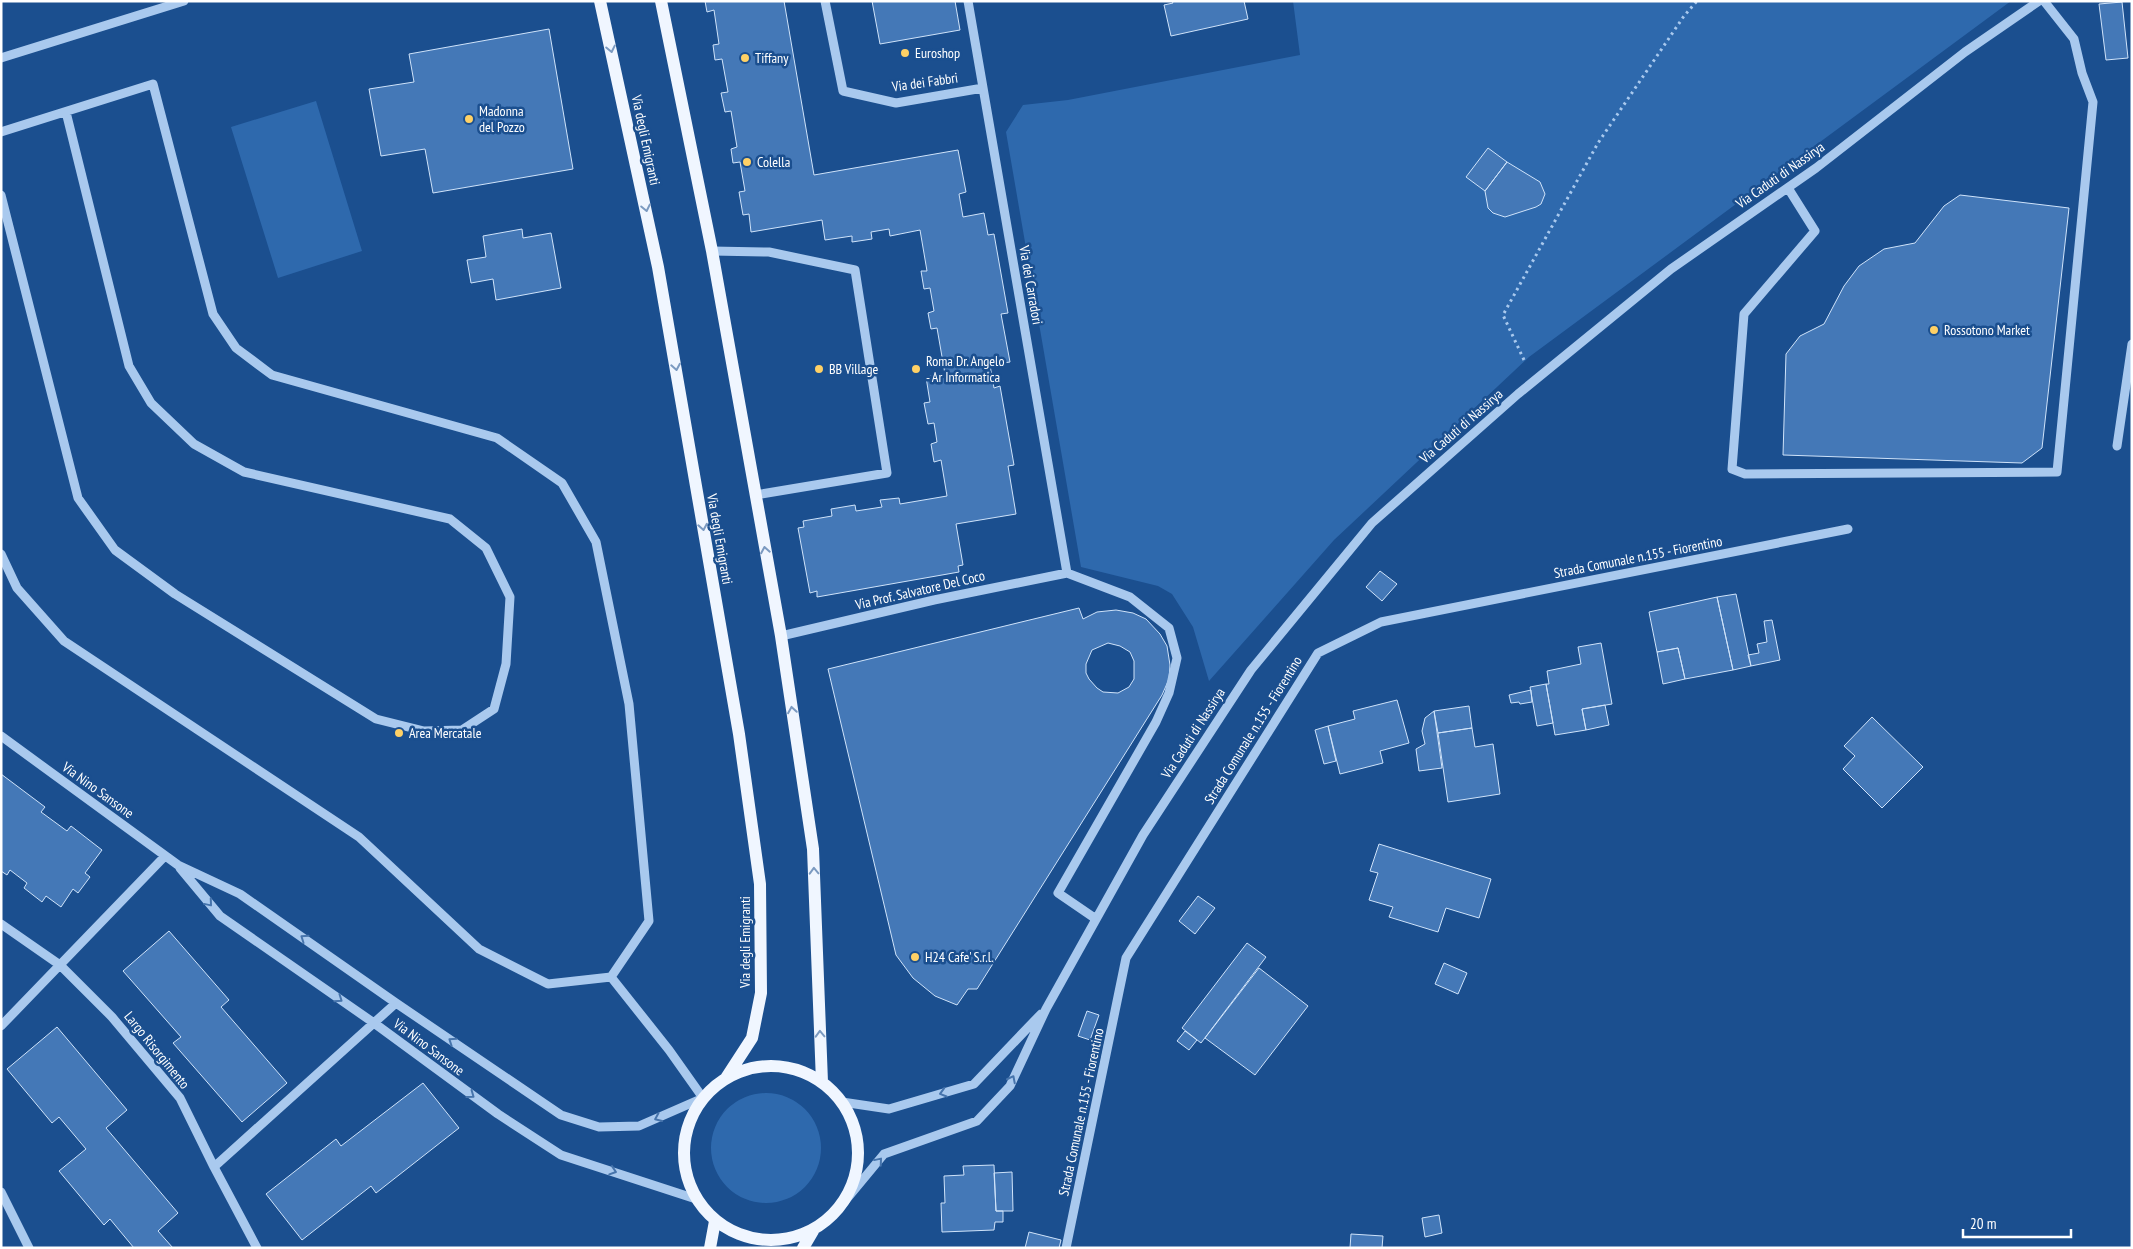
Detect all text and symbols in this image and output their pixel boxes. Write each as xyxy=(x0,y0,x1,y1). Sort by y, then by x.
one-way arrow xyxy=(605,44,616,53)
place label: Euroshop xyxy=(915,44,960,62)
marker: Euroshop xyxy=(899,47,911,59)
place label: Tiffany xyxy=(755,49,789,67)
marker: Tiffany xyxy=(739,52,751,64)
street label: Via dei Fabbri xyxy=(890,68,959,96)
street label: Via degli Emigranti xyxy=(627,92,664,187)
place label: Madonna del Pozzo xyxy=(479,102,525,136)
marker: Madonna del Pozzo xyxy=(463,113,475,125)
street label: Via Caduti di Nassirya xyxy=(1731,138,1828,213)
place label: Colella xyxy=(757,153,790,171)
marker: Colella xyxy=(741,156,753,168)
one-way arrow xyxy=(640,203,650,212)
street label: Via dei Carradori xyxy=(1015,243,1047,326)
place label: Rossotono Market xyxy=(1944,321,2030,339)
marker: Rossotono Market xyxy=(1928,324,1940,336)
place label: Roma Dr. Angelo - Ar Informatica xyxy=(926,352,1004,386)
place label: BB Village xyxy=(829,360,879,378)
one-way arrow xyxy=(670,363,680,372)
marker: BB Village xyxy=(813,363,825,375)
marker: Roma Dr. Angelo - Ar Informatica xyxy=(910,363,922,375)
street label: Via Caduti di Nassirya xyxy=(1415,385,1506,468)
street label: Via degli Emigranti xyxy=(703,491,737,586)
one-way arrow xyxy=(698,523,708,532)
street label: Strada Comunale n.155 - Fiorentino xyxy=(1552,532,1724,582)
one-way arrow xyxy=(760,546,771,555)
street label: Via Prof. Salvatore Del Coco xyxy=(853,566,986,614)
street label: Strada Comunale n.155 - Fiorentino xyxy=(1200,653,1306,807)
street label: Via Caduti di Nassirya xyxy=(1156,684,1229,782)
one-way arrow xyxy=(787,706,798,714)
place label: Area Mercatale xyxy=(409,724,482,742)
marker: Area Mercatale xyxy=(393,727,405,739)
street label: Via Nino Sansone xyxy=(58,757,138,822)
one-way arrow xyxy=(809,867,819,875)
street label: Via degli Emigranti xyxy=(736,896,754,989)
one-way arrow xyxy=(203,897,212,906)
one-way arrow xyxy=(300,935,310,944)
place label: H24 Cafe' S.r.l. xyxy=(925,948,993,966)
marker: H24 Cafe' S.r.l. xyxy=(909,951,921,963)
one-way arrow xyxy=(334,993,343,1002)
street label: Largo Risorgimento xyxy=(120,1008,194,1092)
street label: Via Nino Sansone xyxy=(389,1014,468,1080)
street label: Strada Comunale n.155 - Fiorentino xyxy=(1054,1026,1108,1198)
one-way arrow xyxy=(815,1029,826,1037)
one-way arrow xyxy=(448,1038,457,1047)
one-way arrow xyxy=(1006,1075,1016,1084)
one-way arrow xyxy=(940,1088,948,1098)
one-way arrow xyxy=(465,1089,475,1098)
one-way arrow xyxy=(654,1111,663,1122)
one-way arrow xyxy=(873,1158,881,1167)
one-way arrow xyxy=(608,1166,616,1176)
scale bar xyxy=(1963,1206,2070,1238)
text: 20 m xyxy=(1970,1214,1996,1233)

